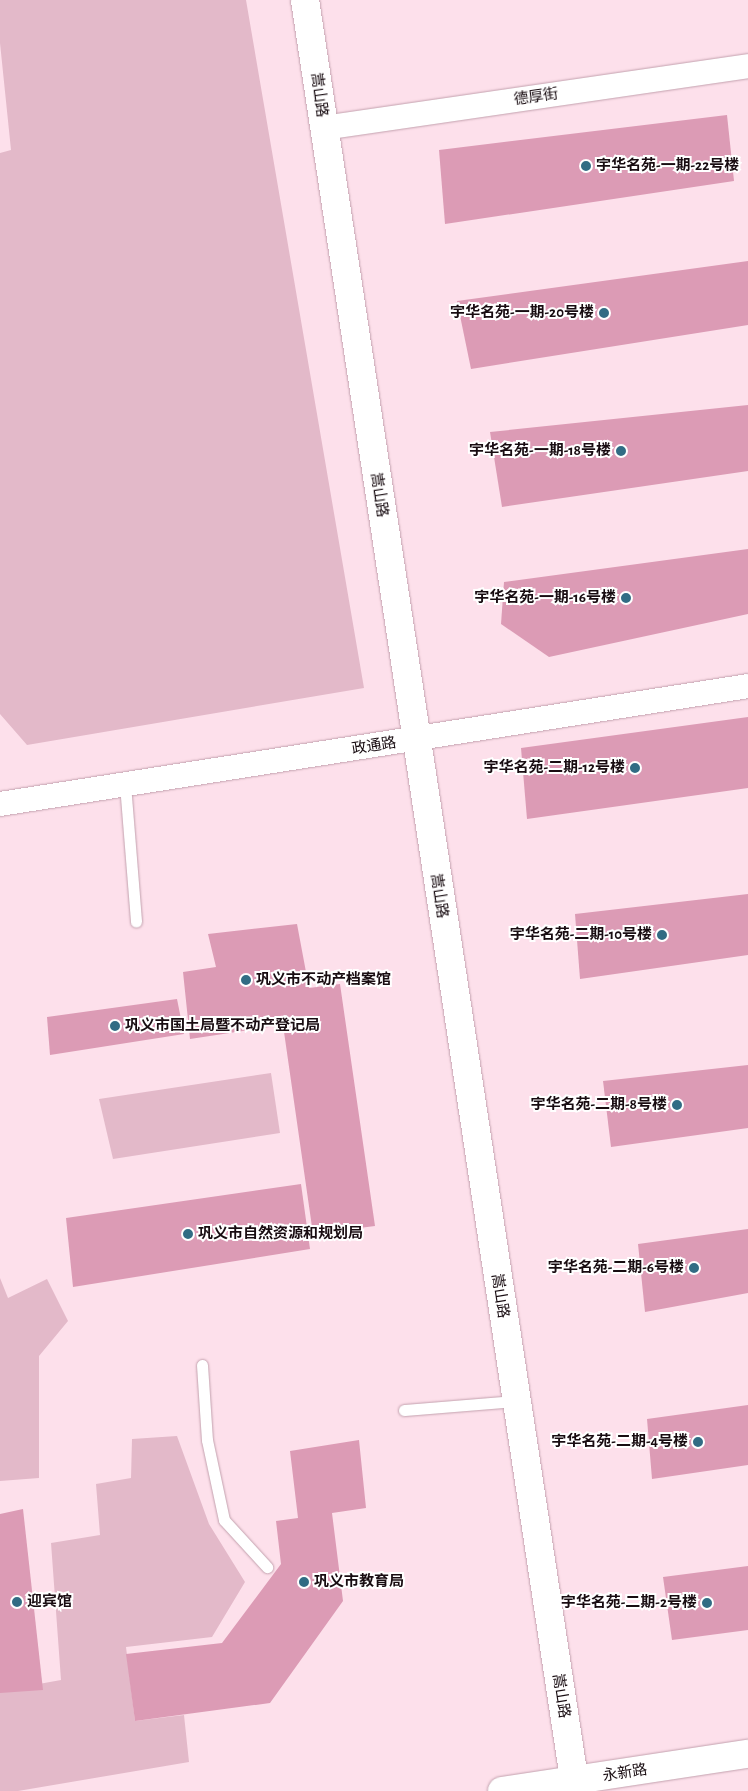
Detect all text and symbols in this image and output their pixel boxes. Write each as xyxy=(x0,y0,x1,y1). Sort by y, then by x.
street label: 嵩山路 xyxy=(307,71,331,119)
street label: 德厚街 xyxy=(512,85,560,109)
place label: 宇华名苑-一期-22号楼 xyxy=(596,157,739,175)
marker: 宇华名苑-一期-22号楼 xyxy=(580,160,592,172)
place label: 宇华名苑-一期-20号楼 xyxy=(450,304,594,322)
marker: 宇华名苑-一期-20号楼 xyxy=(598,307,610,319)
place label: 宇华名苑-一期-18号楼 xyxy=(469,442,611,460)
marker: 宇华名苑-一期-18号楼 xyxy=(615,445,627,457)
street label: 嵩山路 xyxy=(367,471,391,519)
place label: 宇华名苑-一期-16号楼 xyxy=(474,589,616,607)
marker: 宇华名苑-一期-16号楼 xyxy=(620,592,632,604)
street label: 政通路 xyxy=(350,734,398,758)
place label: 宇华名苑-二期-12号楼 xyxy=(483,759,625,777)
marker: 宇华名苑-二期-12号楼 xyxy=(629,762,641,774)
street label: 嵩山路 xyxy=(427,872,451,920)
place label: 宇华名苑-二期-10号楼 xyxy=(510,926,652,944)
marker: 宇华名苑-二期-10号楼 xyxy=(656,929,668,941)
place label: 巩义市不动产档案馆 xyxy=(256,971,391,989)
marker: 巩义市不动产档案馆 xyxy=(240,974,252,986)
place label: 巩义市国土局暨不动产登记局 xyxy=(125,1017,320,1035)
marker: 巩义市国土局暨不动产登记局 xyxy=(109,1020,121,1032)
place label: 宇华名苑-二期-8号楼 xyxy=(530,1096,667,1114)
marker: 宇华名苑-二期-8号楼 xyxy=(671,1099,683,1111)
place label: 巩义市自然资源和规划局 xyxy=(198,1225,363,1243)
marker: 巩义市自然资源和规划局 xyxy=(182,1228,194,1240)
place label: 宇华名苑-二期-6号楼 xyxy=(548,1259,684,1277)
marker: 宇华名苑-二期-6号楼 xyxy=(688,1262,700,1274)
street label: 嵩山路 xyxy=(488,1272,512,1320)
place label: 宇华名苑-二期-4号楼 xyxy=(551,1433,688,1451)
marker: 宇华名苑-二期-4号楼 xyxy=(692,1436,704,1448)
place label: 巩义市教育局 xyxy=(314,1573,404,1591)
marker: 巩义市教育局 xyxy=(298,1576,310,1588)
place label: 迎宾馆 xyxy=(27,1593,72,1611)
place label: 宇华名苑-二期-2号楼 xyxy=(561,1594,697,1612)
marker: 迎宾馆 xyxy=(11,1596,23,1608)
marker: 宇华名苑-二期-2号楼 xyxy=(701,1597,713,1609)
street label: 嵩山路 xyxy=(549,1672,573,1720)
street label: 永新路 xyxy=(601,1761,649,1785)

